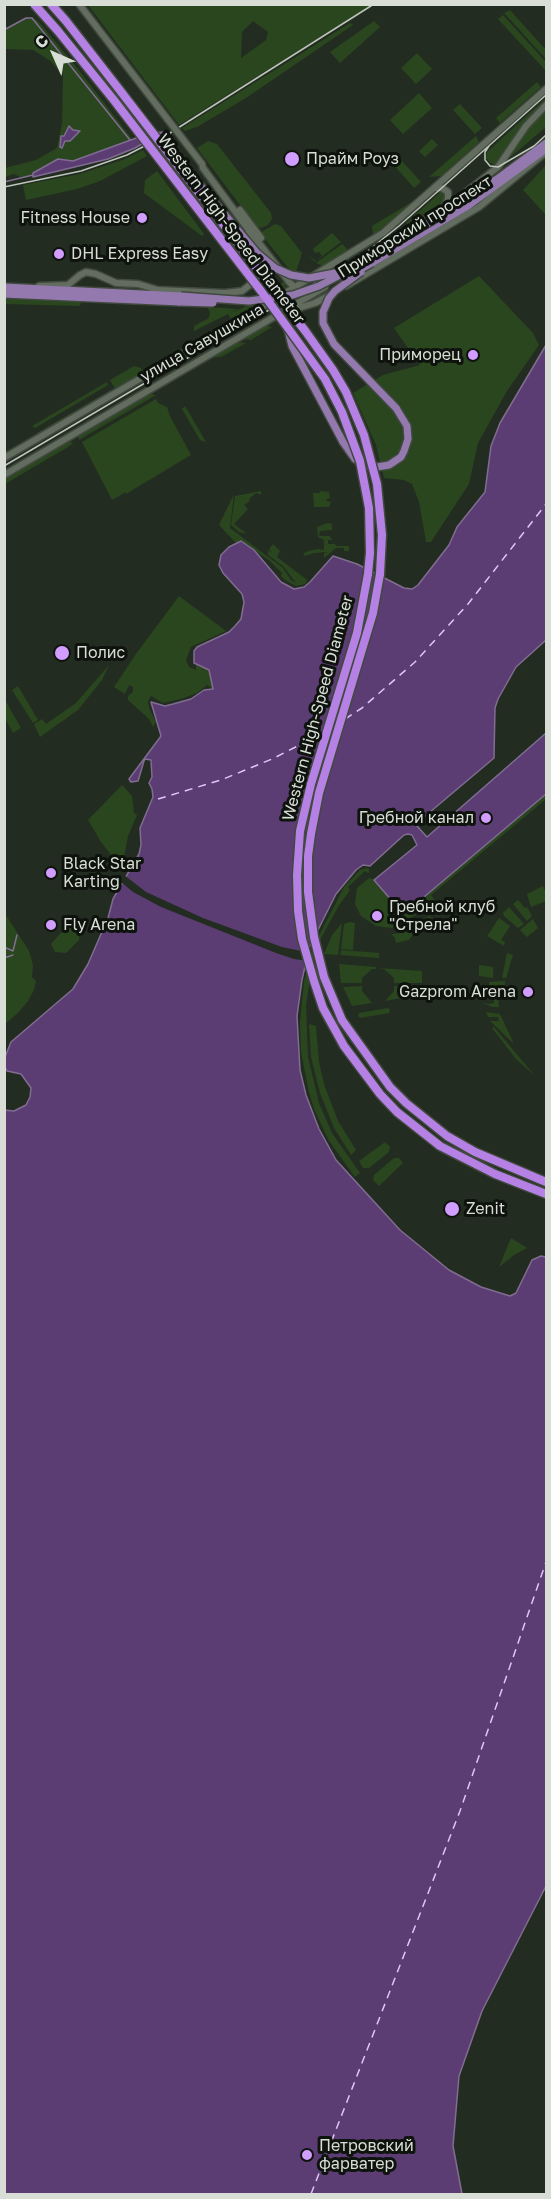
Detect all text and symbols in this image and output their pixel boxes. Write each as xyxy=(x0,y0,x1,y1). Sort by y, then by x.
north arrow xyxy=(24,24,84,84)
text: С xyxy=(30,30,52,52)
street label: Western High-Speed Diameter xyxy=(153,130,309,328)
place label: Прайм Роуз xyxy=(306,149,399,169)
marker: Прайм Роуз xyxy=(283,150,301,168)
street label: Приморский проспект xyxy=(335,172,495,282)
place label: Fitness House xyxy=(21,208,130,228)
marker: Fitness House xyxy=(135,211,149,225)
place label: DHL Express Easy xyxy=(71,244,208,264)
marker: DHL Express Easy xyxy=(52,247,66,261)
street label: улица Савушкина xyxy=(137,300,267,386)
place label: Приморец xyxy=(379,345,461,365)
marker: Приморец xyxy=(466,348,480,362)
street label: Western High-Speed Diameter xyxy=(279,593,357,823)
place label: Полис xyxy=(76,643,125,663)
marker: Полис xyxy=(53,644,71,662)
place label: Гребной канал xyxy=(359,808,474,828)
marker: Гребной канал xyxy=(479,811,493,825)
place label: Black Star Karting xyxy=(63,854,141,892)
marker: Black Star Karting xyxy=(44,866,58,880)
place label: Гребной клуб "Стрела" xyxy=(389,897,495,935)
marker: Гребной клуб "Стрела" xyxy=(370,909,384,923)
place label: Fly Arena xyxy=(63,915,135,935)
marker: Fly Arena xyxy=(44,918,58,932)
place label: Gazprom Arena xyxy=(399,982,516,1002)
marker: Gazprom Arena xyxy=(521,985,535,999)
place label: Zenit xyxy=(466,1199,505,1219)
marker: Zenit xyxy=(443,1200,461,1218)
place label: Петровский фарватер xyxy=(319,2136,414,2174)
marker: Петровский фарватер xyxy=(300,2148,314,2162)

